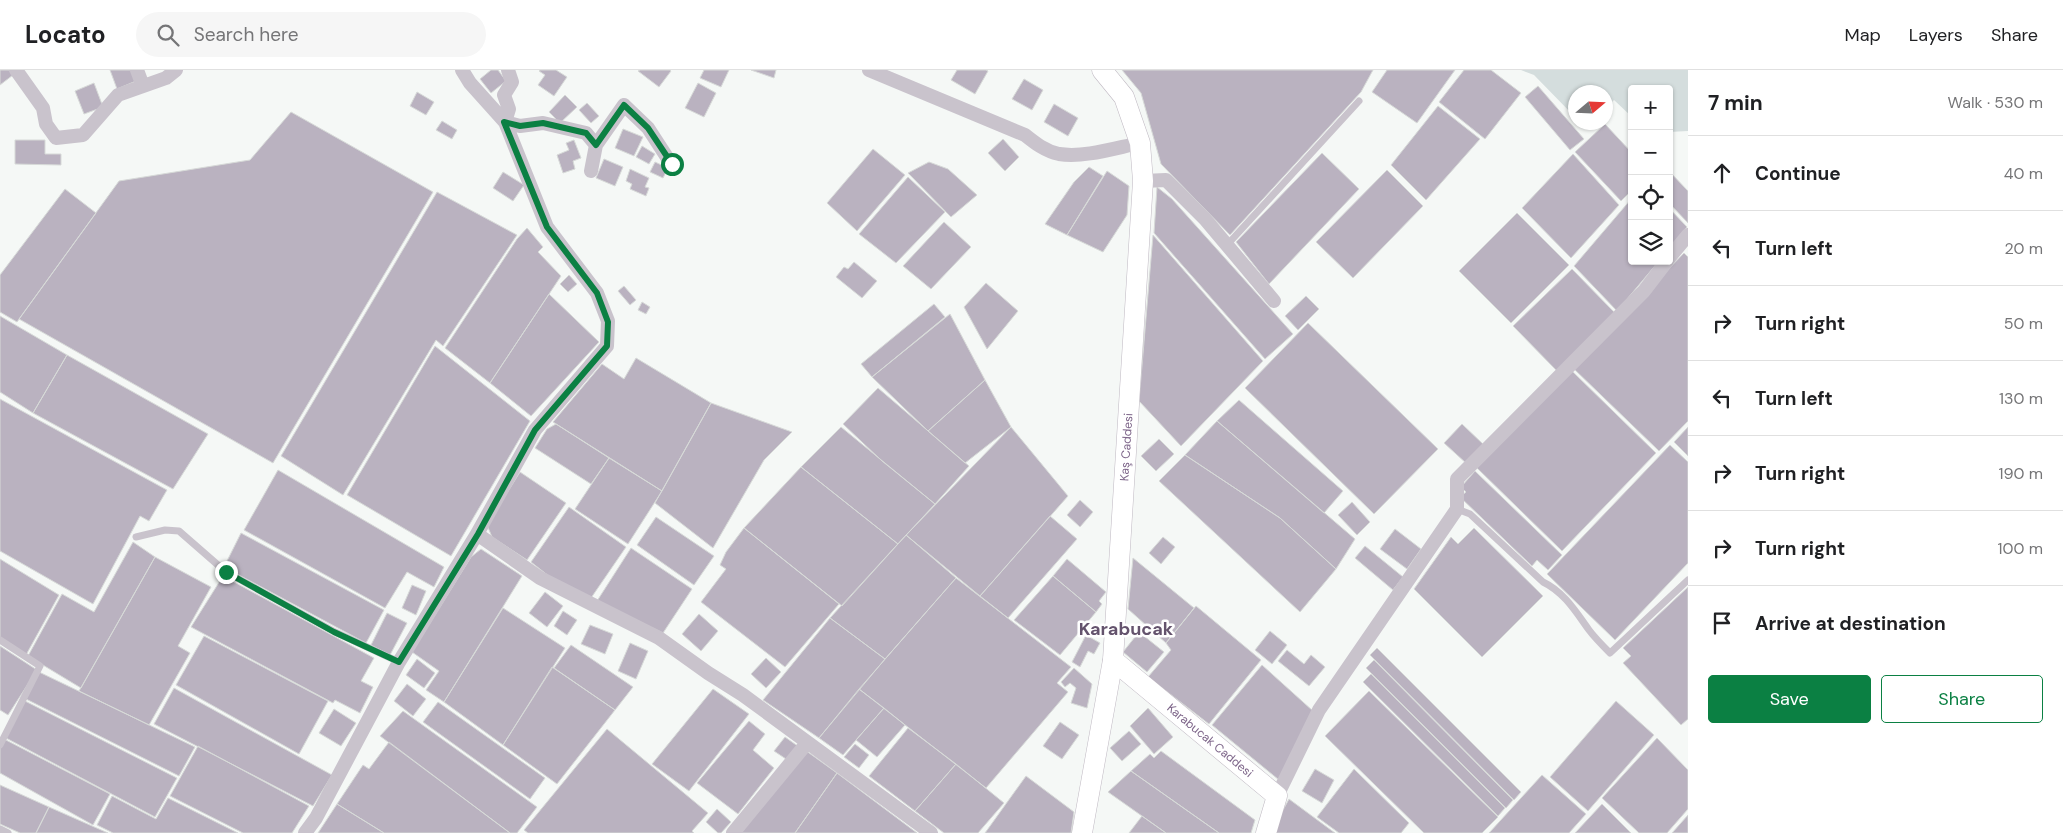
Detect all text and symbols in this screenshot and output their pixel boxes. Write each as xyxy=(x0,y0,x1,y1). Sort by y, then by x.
search box xyxy=(136,12,486,57)
text: Locato xyxy=(25,19,106,50)
icon: search xyxy=(154,21,182,49)
text: Search here xyxy=(194,22,299,47)
text: Map xyxy=(1845,23,1881,47)
text: Layers xyxy=(1909,23,1963,47)
text: Share xyxy=(1991,23,2038,47)
north arrow xyxy=(1568,85,1613,130)
map controls xyxy=(1628,85,1673,265)
button: + xyxy=(1628,85,1673,130)
text: 7 min xyxy=(1708,89,1763,117)
text: Walk · 530 m xyxy=(1948,92,2043,113)
button: − xyxy=(1628,130,1673,175)
route start xyxy=(661,153,684,176)
icon: ahead xyxy=(1708,159,1736,187)
text: Continue xyxy=(1755,161,1841,186)
text: 40 m xyxy=(2004,163,2043,184)
button: locate xyxy=(1628,175,1673,220)
button: layers xyxy=(1628,220,1673,265)
icon: left xyxy=(1708,234,1736,262)
text: Turn left xyxy=(1755,236,1833,261)
text: 20 m xyxy=(2004,238,2043,259)
icon: right xyxy=(1708,309,1736,337)
text: Turn right xyxy=(1755,311,1845,336)
text: 50 m xyxy=(2004,313,2043,334)
icon: left xyxy=(1708,384,1736,412)
text: Turn left xyxy=(1755,386,1833,411)
text: 130 m xyxy=(1999,388,2043,409)
street label: Kaş Caddesi xyxy=(1116,412,1136,482)
icon: right xyxy=(1708,459,1736,487)
text: Turn right xyxy=(1755,461,1845,486)
text: 190 m xyxy=(1999,463,2043,484)
icon: right xyxy=(1708,534,1736,562)
text: Turn right xyxy=(1755,536,1845,561)
text: 100 m xyxy=(1998,538,2043,559)
route end xyxy=(215,561,238,584)
icon: arrive xyxy=(1708,609,1736,637)
text: Arrive at destination xyxy=(1755,611,1946,636)
district label: Karabucak xyxy=(1079,617,1174,641)
button: Save xyxy=(1708,675,1871,723)
button: Share xyxy=(1881,675,2043,723)
street label: Karabucak Caddesi xyxy=(1164,700,1256,781)

